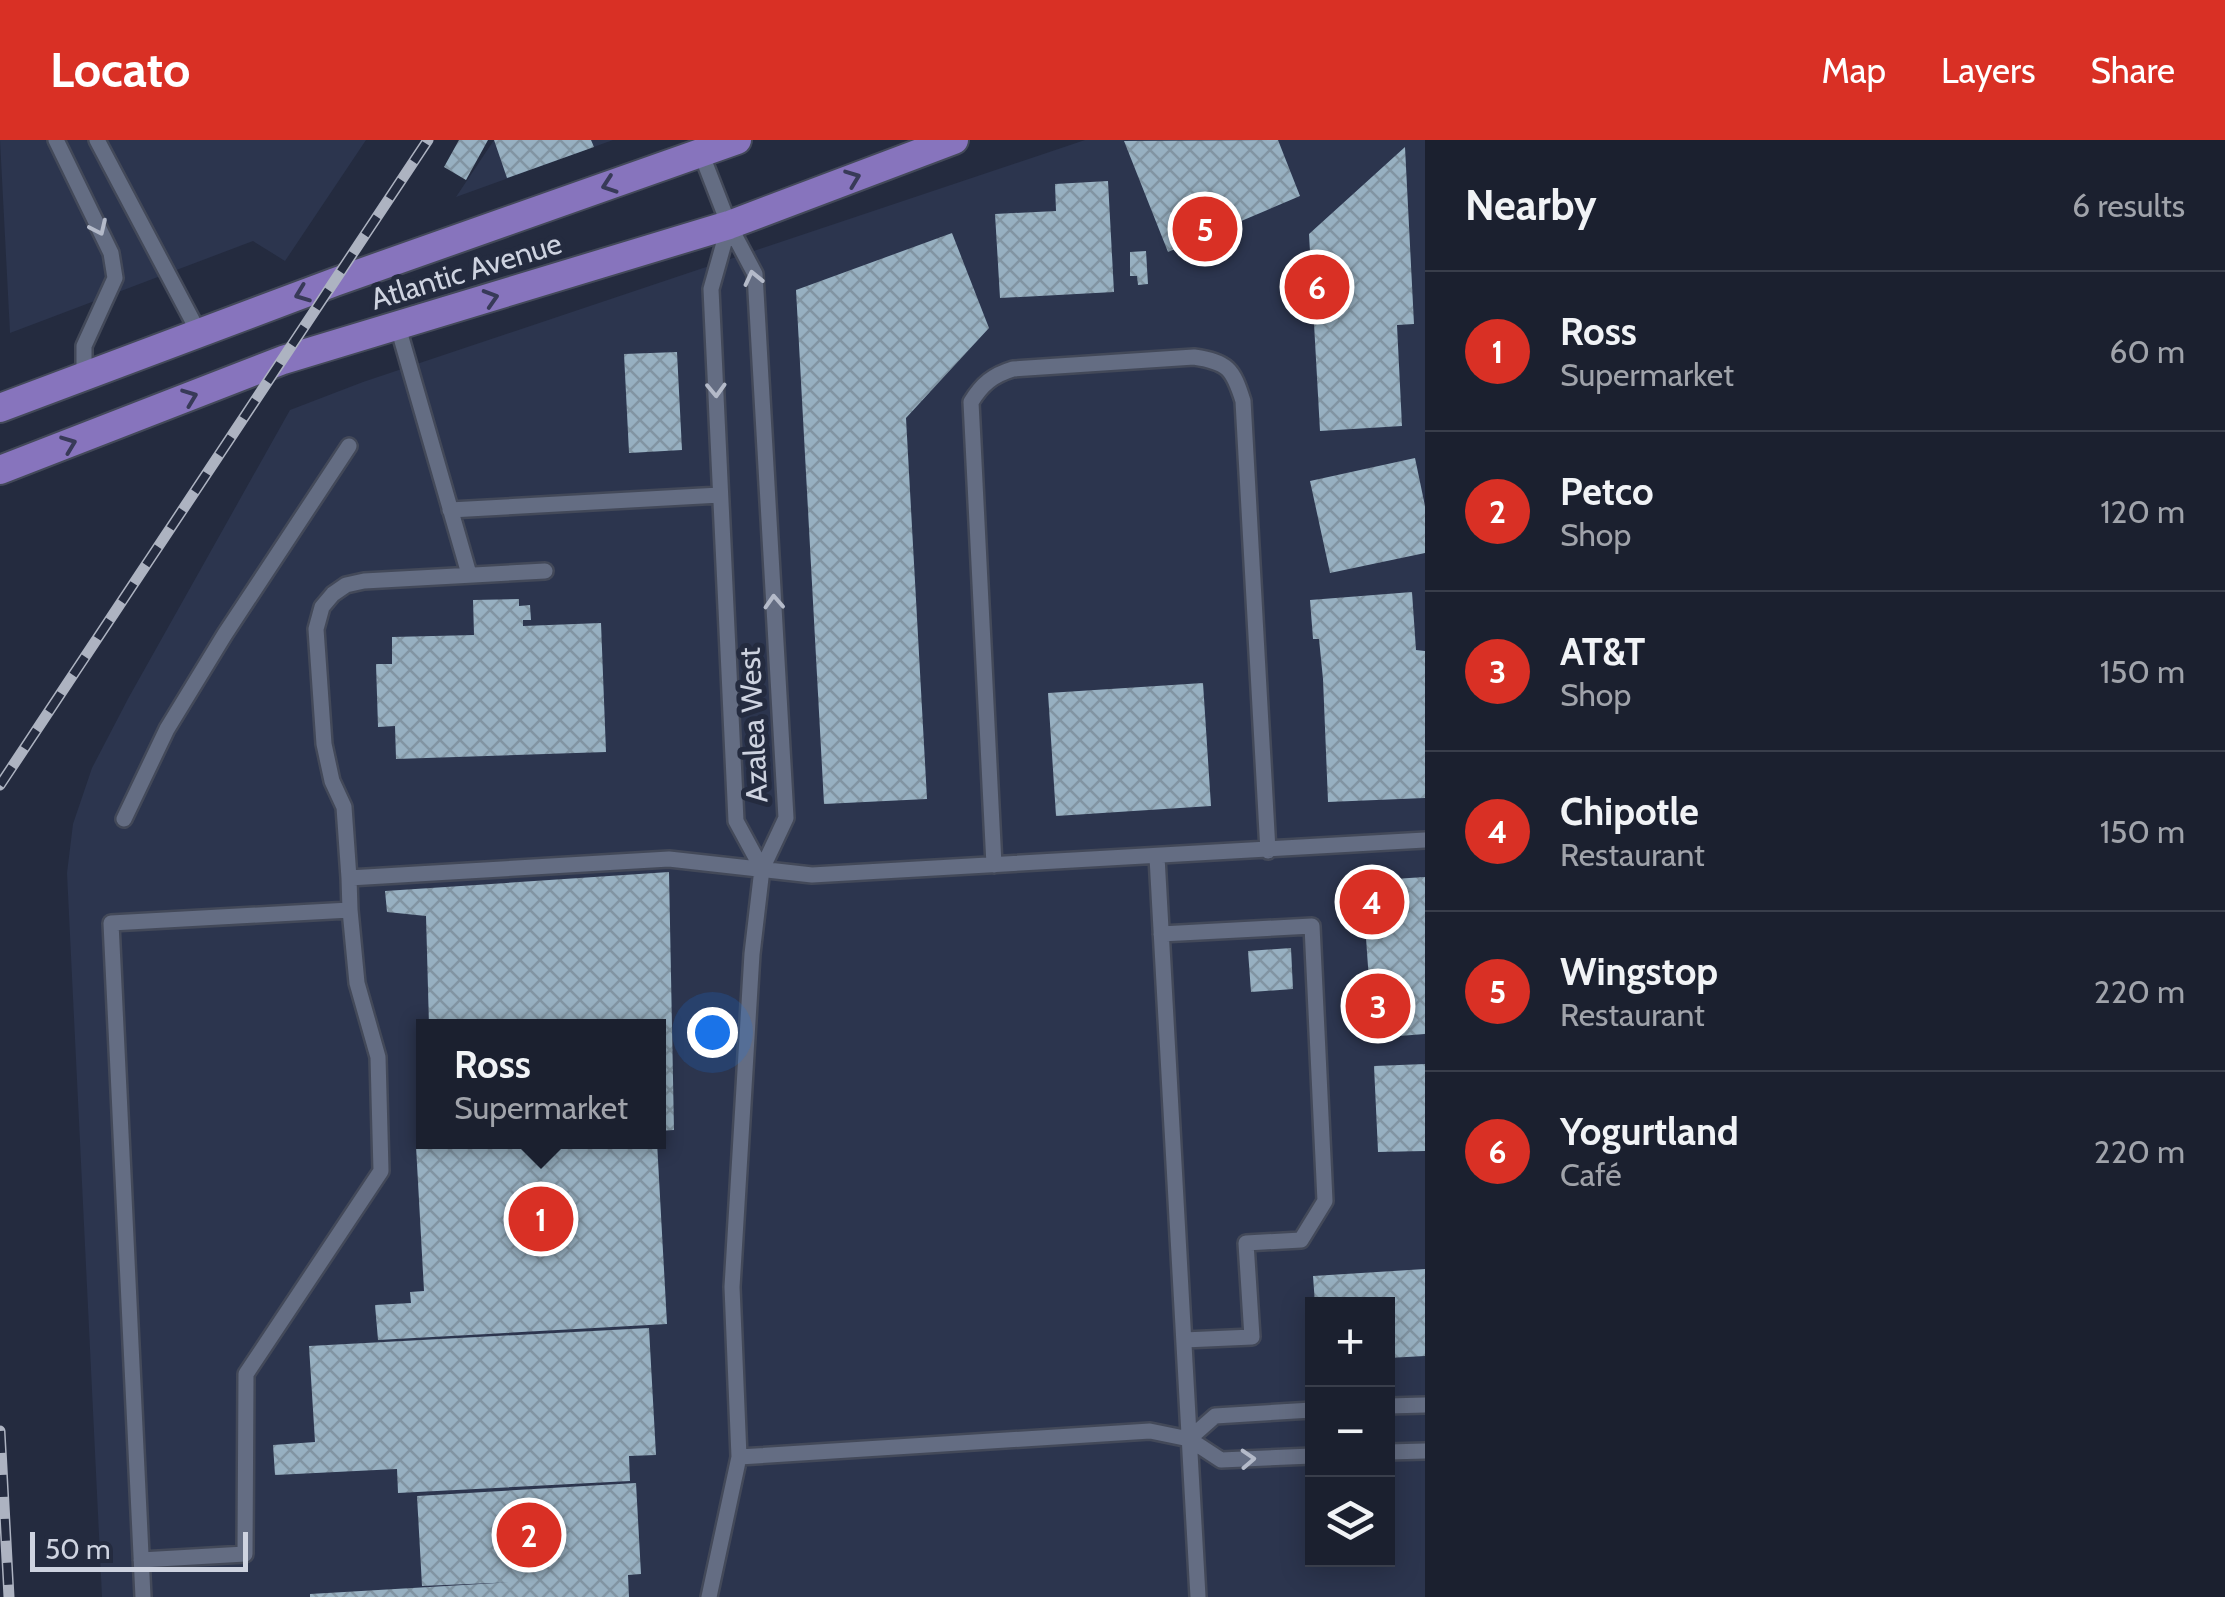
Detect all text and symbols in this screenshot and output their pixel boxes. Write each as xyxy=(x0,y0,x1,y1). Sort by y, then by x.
text: Locato xyxy=(50,41,190,99)
text: Map xyxy=(1822,49,1886,92)
text: Layers xyxy=(1941,49,2035,92)
text: Share xyxy=(2090,49,2175,92)
one-way arrow xyxy=(843,170,861,190)
one-way arrow xyxy=(601,173,618,194)
text: Nearby xyxy=(1465,179,1597,231)
text: 6 results xyxy=(2072,186,2185,225)
pin: 5 xyxy=(1172,192,1238,266)
one-way arrow xyxy=(86,217,106,235)
street label: Atlantic Avenue xyxy=(366,224,566,318)
pin: 6 xyxy=(1284,250,1350,324)
one-way arrow xyxy=(744,270,765,287)
one-way arrow xyxy=(295,282,312,303)
one-way arrow xyxy=(482,289,499,310)
text: Ross xyxy=(1560,308,1637,355)
text: 1 xyxy=(1492,332,1503,371)
text: 60 m xyxy=(2109,332,2185,371)
text: Supermarket xyxy=(1560,355,1734,394)
one-way arrow xyxy=(705,382,726,398)
one-way arrow xyxy=(181,388,198,409)
one-way arrow xyxy=(59,435,77,455)
text: Petco xyxy=(1560,468,1654,515)
text: 2 xyxy=(1489,492,1506,531)
text: 120 m xyxy=(2100,492,2185,531)
text: Shop xyxy=(1560,515,1631,554)
one-way arrow xyxy=(764,593,785,609)
text: AT&T xyxy=(1560,628,1645,675)
street label: Azalea West xyxy=(730,646,776,804)
text: 3 xyxy=(1489,652,1506,691)
text: 150 m xyxy=(2100,652,2185,691)
text: Shop xyxy=(1560,675,1631,714)
text: Chipotle xyxy=(1560,788,1699,835)
text: 4 xyxy=(1488,812,1507,851)
text: 150 m xyxy=(2100,812,2185,851)
text: Restaurant xyxy=(1560,835,1705,874)
pin: 4 xyxy=(1340,864,1404,940)
text: Wingstop xyxy=(1560,948,1718,995)
pin: 3 xyxy=(1346,968,1410,1044)
text: 5 xyxy=(1489,972,1506,1011)
text: 220 m xyxy=(2094,972,2185,1011)
text: Restaurant xyxy=(1560,995,1705,1034)
your location xyxy=(687,1007,738,1058)
popup xyxy=(416,1019,666,1149)
text: Ross xyxy=(454,1041,531,1088)
text: Supermarket xyxy=(454,1088,628,1127)
text: Yogurtland xyxy=(1560,1108,1739,1155)
text: 6 xyxy=(1489,1132,1506,1171)
text: 220 m xyxy=(2094,1132,2185,1171)
text: Café xyxy=(1560,1155,1622,1194)
pin: 1 xyxy=(508,1182,574,1256)
map controls xyxy=(1305,1297,1395,1567)
button: + xyxy=(1305,1297,1395,1387)
button: − xyxy=(1305,1387,1395,1477)
one-way arrow xyxy=(1240,1449,1256,1470)
button: layers xyxy=(1305,1477,1395,1567)
pin: 2 xyxy=(496,1498,562,1572)
scale bar xyxy=(30,1527,248,1572)
text: 50 m xyxy=(45,1532,111,1566)

